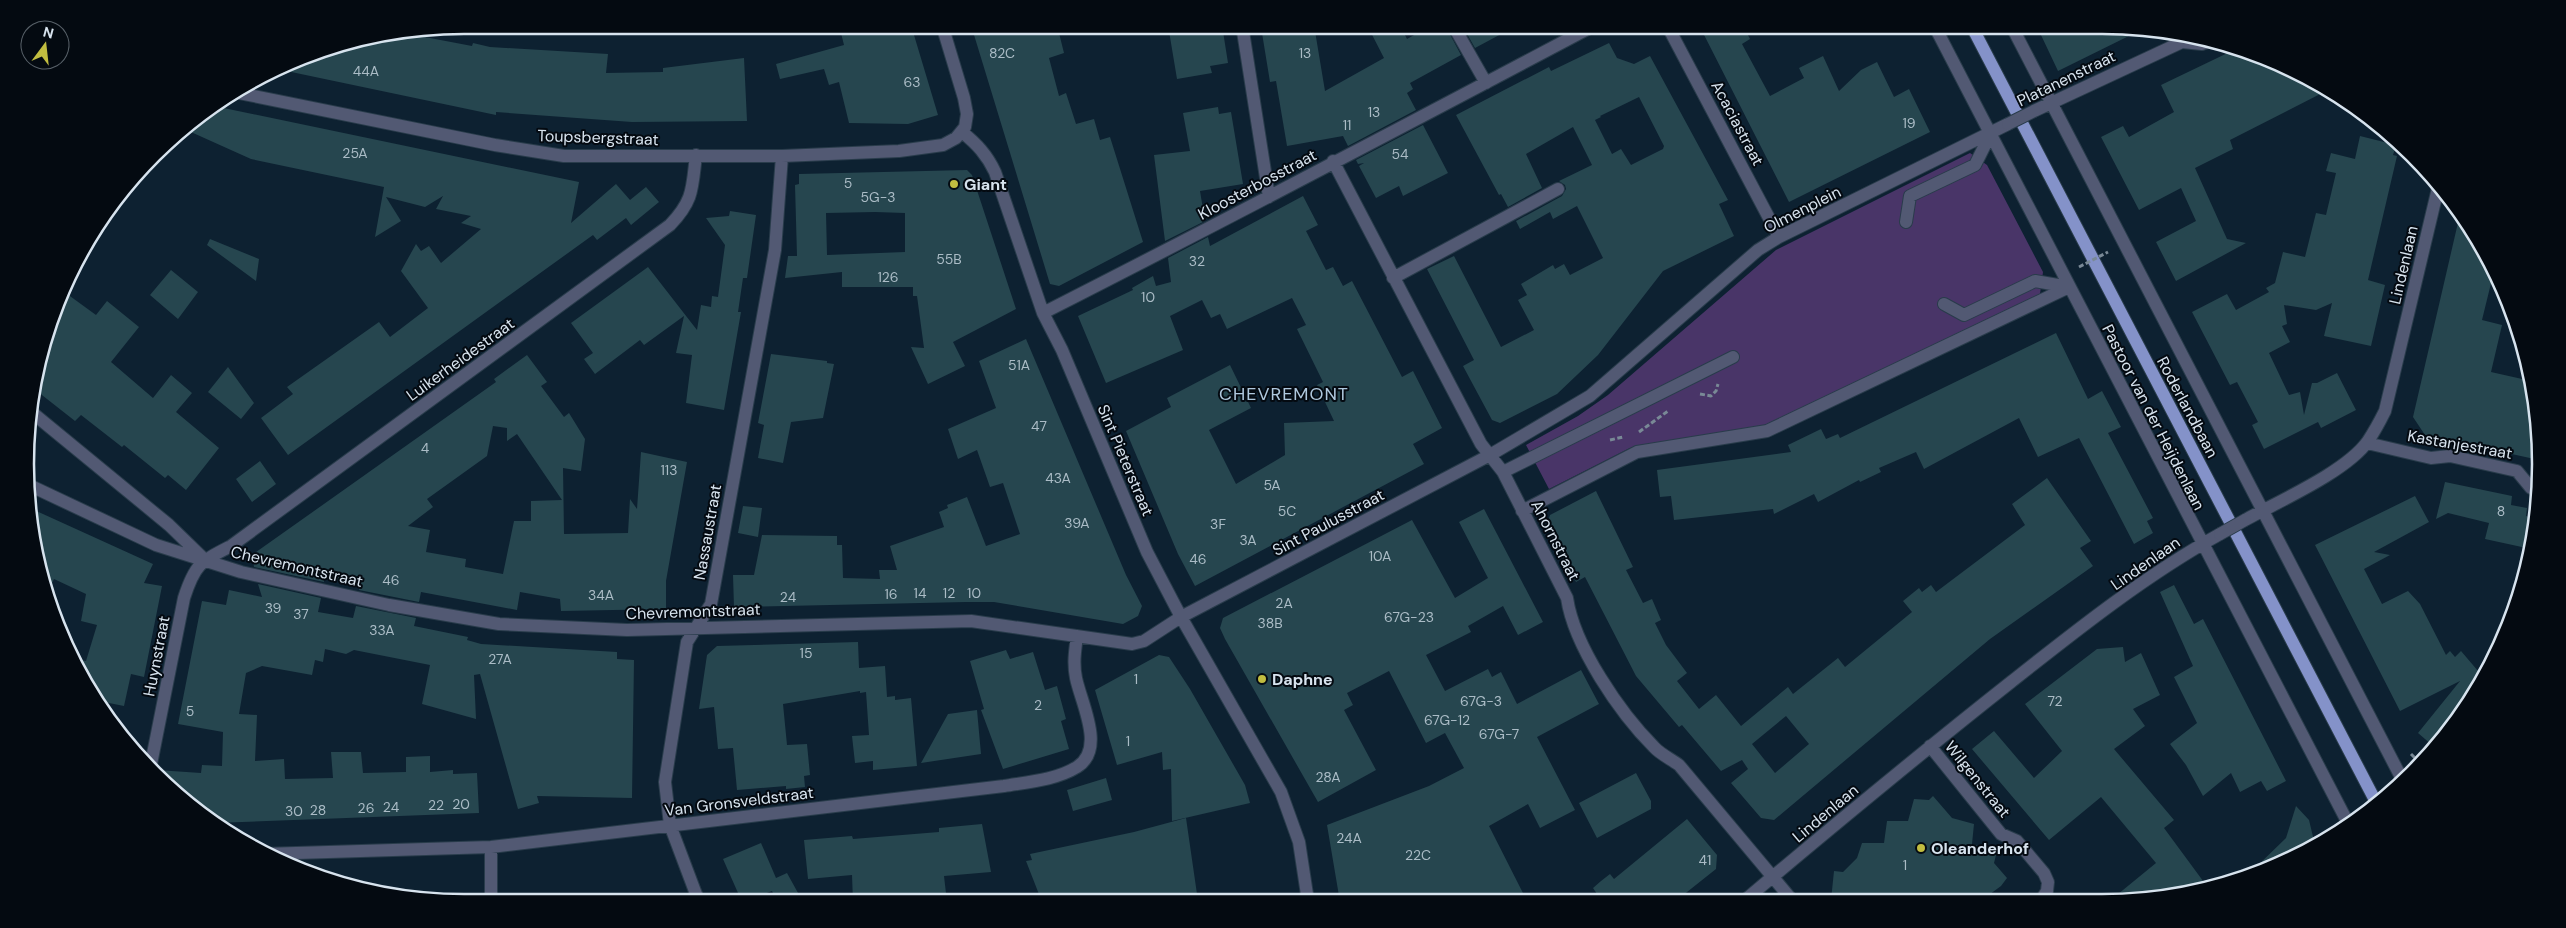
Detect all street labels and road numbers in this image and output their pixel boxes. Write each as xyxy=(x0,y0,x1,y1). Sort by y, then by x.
street label: Platanenstraat xyxy=(2013,46,2119,111)
street label: Acaciastraat xyxy=(1706,77,1769,169)
street label: Toupsbergstraat xyxy=(537,125,659,150)
street label: Kloosterbosstraat xyxy=(1194,144,1320,225)
street label: Olmenplein xyxy=(1760,181,1844,238)
street label: Lindenlaan xyxy=(2384,224,2423,306)
street label: Luikerheidestraat xyxy=(402,313,518,406)
street label: Pastoor van der Heijdenlaan xyxy=(2097,321,2210,514)
street label: Roderlandbaan xyxy=(2152,353,2223,461)
street label: Sint Pieterstraat xyxy=(1093,401,1158,519)
street label: Kastanjestraat xyxy=(2406,425,2514,464)
street label: Nassaustraat xyxy=(689,482,726,582)
street label: Sint Paulusstraat xyxy=(1269,484,1388,561)
street label: Ahornstraat xyxy=(1526,496,1585,584)
street label: Lindenlaan xyxy=(2107,532,2184,595)
street label: Chevremontstraat xyxy=(229,541,365,592)
street label: Chevremontstraat xyxy=(625,599,761,624)
street label: Huynstraat xyxy=(138,614,175,698)
street label: Wilgenstraat xyxy=(1940,737,2015,822)
street label: Lindenlaan xyxy=(1788,780,1863,847)
street label: Van Gronsveldstraat xyxy=(663,782,815,821)

